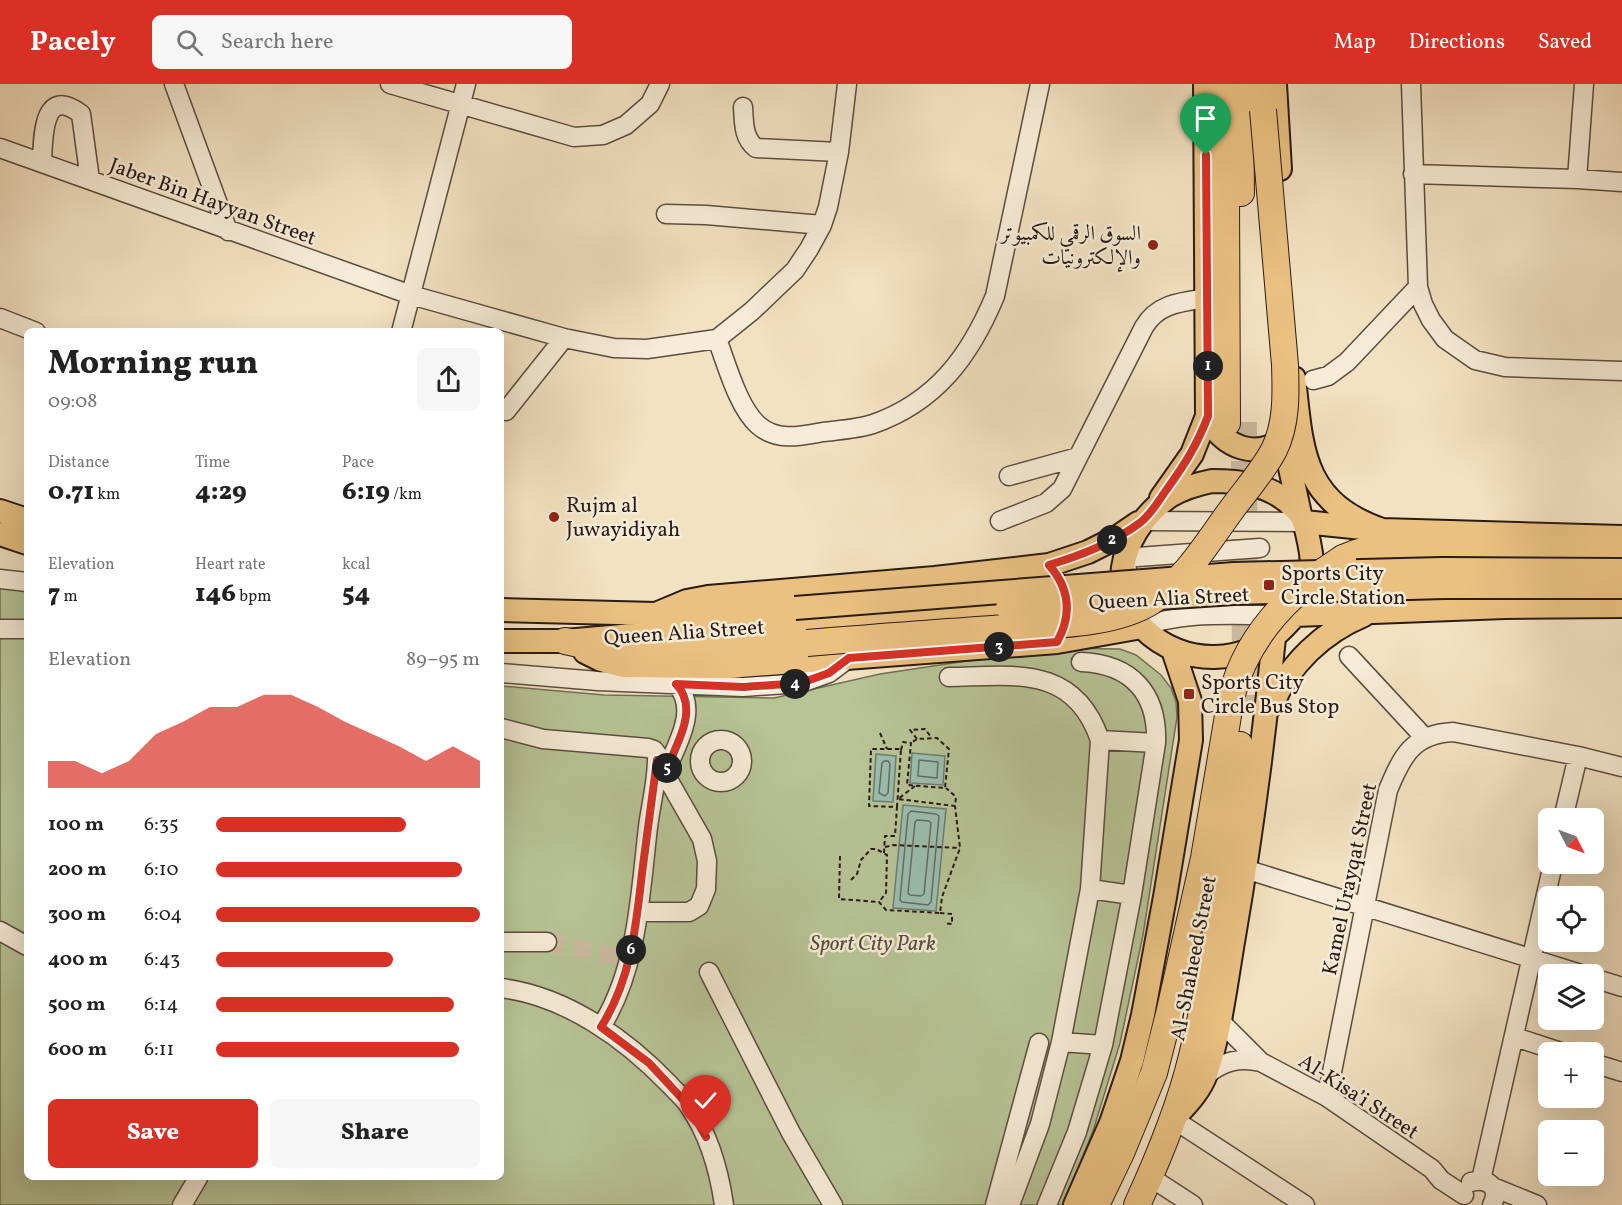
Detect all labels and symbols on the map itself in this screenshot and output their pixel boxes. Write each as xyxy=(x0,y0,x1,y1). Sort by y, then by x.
pin xyxy=(1180,93,1231,155)
street label: Jaber Bin Hayyan Street xyxy=(105,151,320,253)
place label: السوق الرقمي للكمبيوتر والإلكترونيات xyxy=(998,220,1141,273)
marker: السوق الرقمي للكمبيوتر والإلكترونيات xyxy=(1146,238,1160,252)
pin: 1 xyxy=(1193,351,1223,381)
place label: Rujm al Juwayidiyah xyxy=(566,492,680,545)
marker: Rujm al Juwayidiyah xyxy=(547,510,561,524)
pin: 2 xyxy=(1097,525,1127,555)
place label: Sports City Circle Station xyxy=(1281,560,1406,613)
marker: Sports City Circle Station xyxy=(1262,578,1276,592)
street label: Queen Alia Street xyxy=(1088,581,1250,618)
street label: Queen Alia Street xyxy=(603,613,765,654)
pin: 3 xyxy=(984,632,1014,662)
pin: 4 xyxy=(780,669,810,699)
place label: Sports City Circle Bus Stop xyxy=(1201,669,1339,722)
marker: Sports City Circle Bus Stop xyxy=(1182,687,1196,701)
pin: 5 xyxy=(652,753,682,783)
street label: Kamel Urayqat Street xyxy=(1316,780,1385,978)
north arrow xyxy=(1538,808,1604,874)
street label: Al-Shaheed Street xyxy=(1164,873,1225,1043)
park label: Sport City Park xyxy=(810,930,936,959)
pin: 6 xyxy=(616,935,646,965)
street label: Al-Kisa’i Street xyxy=(1292,1047,1424,1147)
pin xyxy=(680,1075,731,1137)

